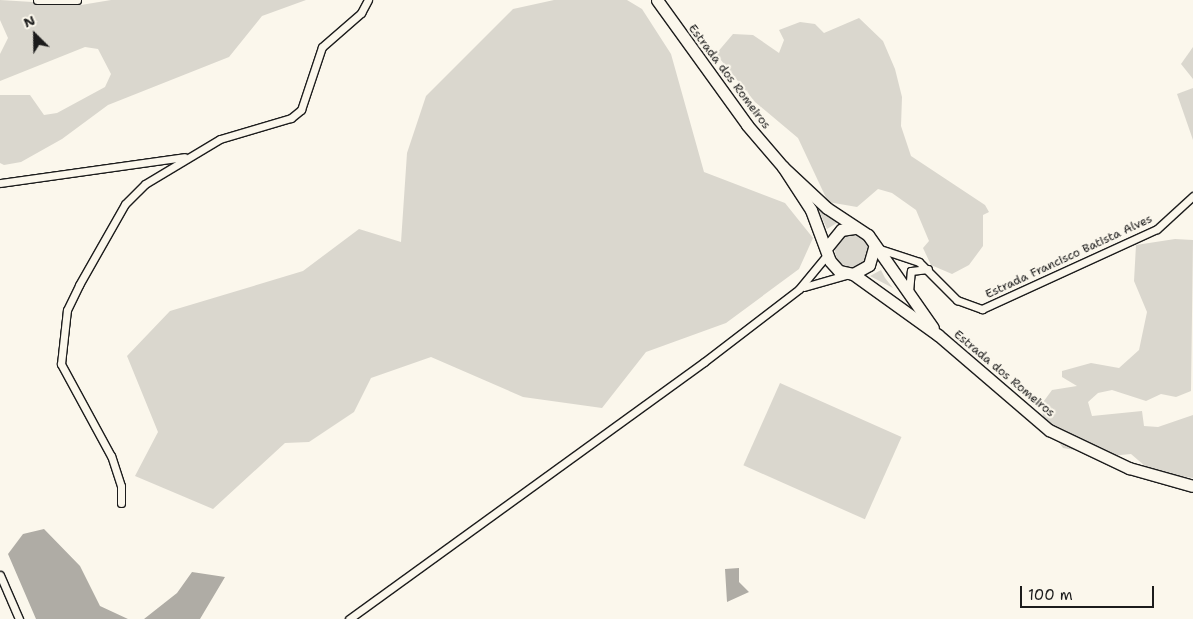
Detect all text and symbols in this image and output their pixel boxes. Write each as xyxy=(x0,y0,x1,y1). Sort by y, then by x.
north arrow xyxy=(10,10,60,60)
text: N xyxy=(21,11,38,32)
street label: Estrada dos Romeiros xyxy=(685,22,773,132)
street label: Estrada Francisco Batista Alves xyxy=(983,212,1155,302)
street label: Estrada dos Romeiros xyxy=(951,328,1057,420)
scale bar xyxy=(1023,576,1157,608)
text: 100 m xyxy=(1028,585,1073,605)

